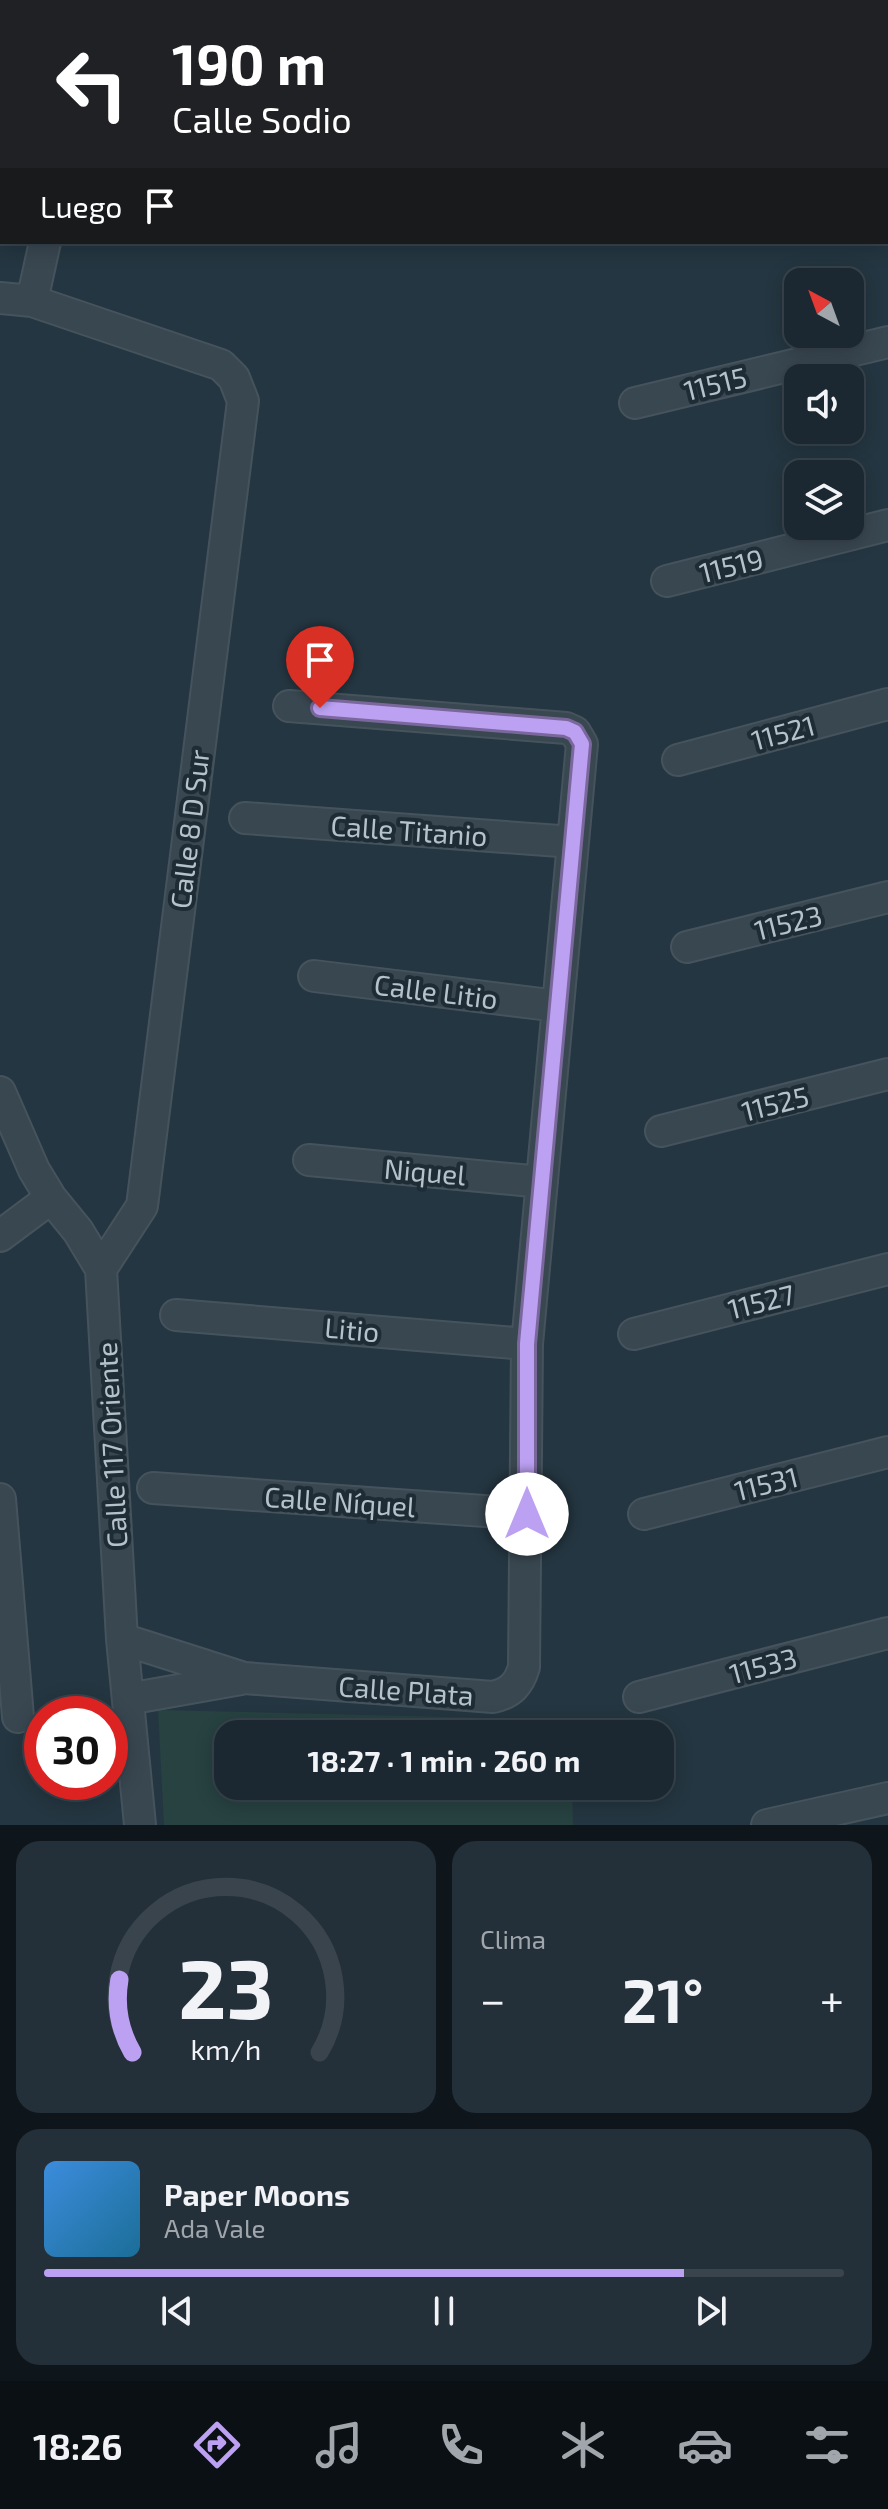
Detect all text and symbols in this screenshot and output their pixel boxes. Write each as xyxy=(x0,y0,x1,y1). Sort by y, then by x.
text: 190 m xyxy=(172,29,326,96)
icon: left xyxy=(40,32,144,136)
text: Calle Sodio xyxy=(172,97,352,140)
icon: arrive xyxy=(138,184,182,228)
text: Luego xyxy=(40,188,122,224)
north arrow xyxy=(784,268,864,348)
map controls xyxy=(784,268,864,540)
street label: 11515 xyxy=(680,359,750,407)
button: sound xyxy=(784,364,864,444)
button: layers xyxy=(784,460,864,540)
street label: 11519 xyxy=(696,541,766,589)
pin xyxy=(286,626,354,708)
icon: arrive xyxy=(298,638,342,682)
street label: 11521 xyxy=(748,707,818,757)
street label: Calle 8 D Sur xyxy=(162,747,216,911)
street label: Calle Titanio xyxy=(330,808,488,852)
street label: 11523 xyxy=(751,897,825,947)
street label: Calle Litio xyxy=(372,967,500,1015)
street label: 11525 xyxy=(738,1078,812,1128)
street label: Niquel xyxy=(383,1150,468,1192)
street label: 11527 xyxy=(724,1276,798,1326)
street label: Litio xyxy=(323,1310,381,1348)
street label: Calle 117 Oriente xyxy=(89,1341,133,1549)
street label: 11531 xyxy=(731,1459,801,1507)
position arrow xyxy=(485,1472,569,1556)
street label: Calle Níquel xyxy=(263,1479,417,1523)
street label: 11533 xyxy=(726,1640,800,1690)
street label: Calle Plata xyxy=(337,1668,475,1712)
speed limit sign: 30 xyxy=(24,1696,128,1800)
text: 18:27 · 1 min · 260 m xyxy=(308,1742,580,1778)
text: Clima xyxy=(480,1923,546,1954)
text: 23 xyxy=(178,1936,274,2036)
text: 21° xyxy=(622,1963,703,2035)
text: − xyxy=(480,1972,506,2025)
text: + xyxy=(820,1972,844,2025)
text: km/h xyxy=(191,2031,261,2066)
text: Paper Moons xyxy=(164,2176,350,2212)
text: Ada Vale xyxy=(164,2212,266,2243)
icon: previous xyxy=(155,2289,199,2333)
icon: pause xyxy=(422,2289,466,2333)
icon: next xyxy=(689,2289,733,2333)
icon: directions xyxy=(189,2417,245,2473)
icon: music xyxy=(311,2417,367,2473)
icon: phone xyxy=(433,2417,489,2473)
icon: climate xyxy=(555,2417,611,2473)
icon: car xyxy=(677,2417,733,2473)
icon: filters xyxy=(799,2417,855,2473)
text: 18:26 xyxy=(33,2424,122,2467)

